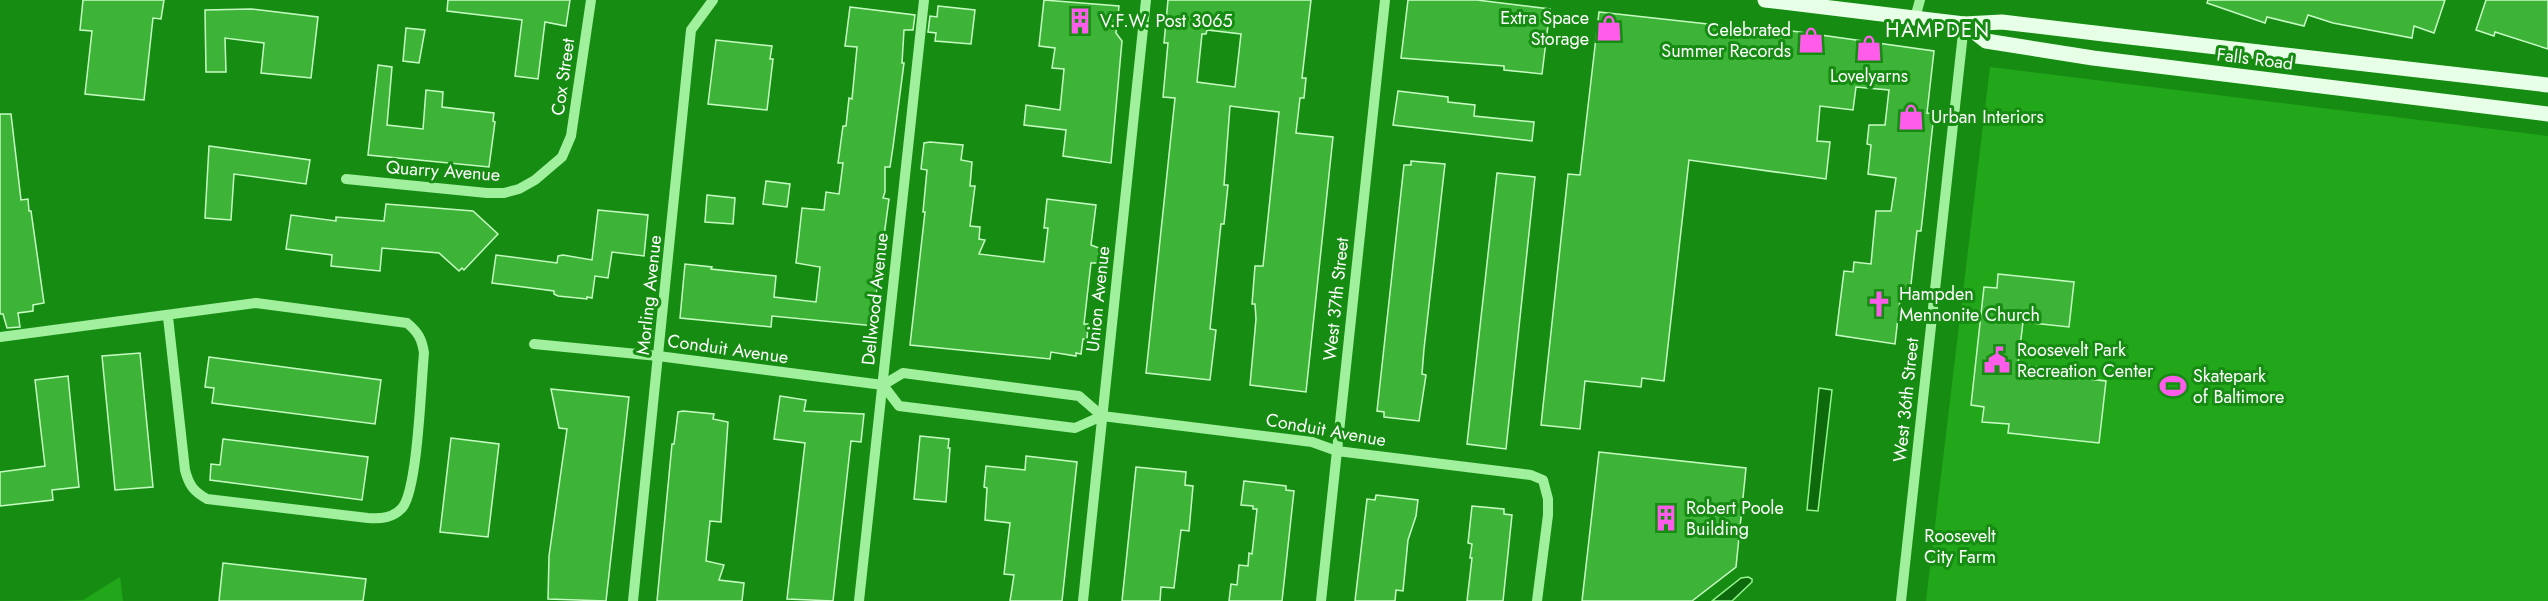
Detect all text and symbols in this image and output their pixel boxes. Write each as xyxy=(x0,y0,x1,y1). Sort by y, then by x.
place label: Extra Space Storage xyxy=(1500,5,1589,52)
building icon: V.F.W. Post 3065 xyxy=(1065,6,1095,36)
place label: V.F.W. Post 3065 xyxy=(1100,8,1233,34)
shop icon: Extra Space Storage xyxy=(1594,13,1624,43)
district label: HAMPDEN xyxy=(1885,16,1991,45)
place label: Celebrated Summer Records xyxy=(1661,17,1791,64)
shop icon: Celebrated Summer Records xyxy=(1796,25,1826,55)
shop icon: Lovelyarns xyxy=(1854,33,1884,63)
street label: Cox Street xyxy=(545,36,581,117)
street label: Falls Road xyxy=(2215,41,2295,77)
place label: Lovelyarns xyxy=(1830,63,1908,89)
shop icon: Urban Interiors xyxy=(1896,102,1926,132)
place label: Urban Interiors xyxy=(1931,104,2044,130)
street label: Quarry Avenue xyxy=(385,154,501,188)
street label: Dellwood Avenue xyxy=(855,231,895,367)
street label: Morling Avenue xyxy=(630,234,668,356)
street label: West 37th Street xyxy=(1317,235,1355,362)
street label: Union Avenue xyxy=(1080,245,1116,353)
place label: Hampden Mennonite Church xyxy=(1899,281,2040,328)
church icon: Hampden Mennonite Church xyxy=(1864,289,1894,319)
street label: Conduit Avenue xyxy=(666,328,790,370)
street label: West 36th Street xyxy=(1887,336,1926,463)
place label: Roosevelt Park Recreation Center xyxy=(2017,337,2154,384)
public building icon: Roosevelt Park Recreation Center xyxy=(1982,345,2012,375)
place label: Skatepark of Baltimore xyxy=(2193,363,2284,410)
sports icon: Skatepark of Baltimore xyxy=(2158,371,2188,401)
street label: Conduit Avenue xyxy=(1264,407,1388,453)
place label: Robert Poole Building xyxy=(1686,495,1784,542)
building icon: Robert Poole Building xyxy=(1651,503,1681,533)
park label: Roosevelt City Farm xyxy=(1924,523,1996,570)

